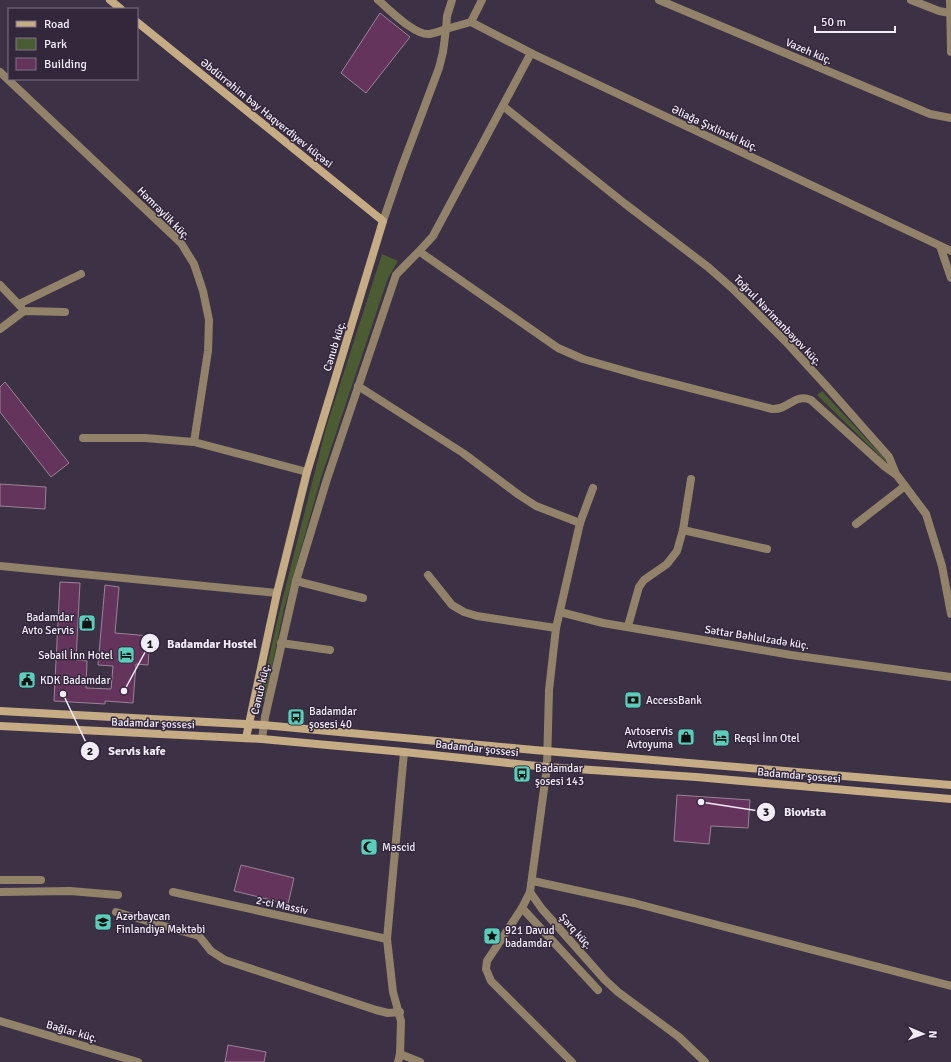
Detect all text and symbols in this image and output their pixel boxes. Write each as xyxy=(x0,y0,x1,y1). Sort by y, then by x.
legend xyxy=(8,8,138,80)
scale bar xyxy=(815,8,895,34)
text: 50 m xyxy=(821,15,846,30)
text: Road xyxy=(44,17,70,32)
street label: Vazeh küç. xyxy=(783,36,834,67)
text: Park xyxy=(44,37,67,52)
street label: Əbdürrəhim bəy Haqverdiyev küçəsi xyxy=(198,56,335,171)
text: Building xyxy=(44,57,87,72)
street label: Əliağa Şıxlinski küç. xyxy=(670,103,760,154)
street label: Həmrəylik küç. xyxy=(134,184,193,243)
street label: Toğrul Nərimanbəyov küç. xyxy=(731,272,824,368)
street label: Cənub küç. xyxy=(321,319,348,373)
place label: Badamdar Avto Servis xyxy=(22,611,74,637)
shop icon: Badamdar Avto Servis xyxy=(77,613,97,633)
street label: Səttar Bəhlulzadə küç. xyxy=(704,623,810,652)
callout: Badamdar Hostel xyxy=(140,631,265,655)
text: 1 xyxy=(147,637,154,652)
text: Badamdar Hostel xyxy=(167,637,257,652)
hotel icon: Səbail İnn Hotel xyxy=(116,645,136,665)
place label: Səbail İnn Hotel xyxy=(38,648,113,662)
street label: Cənub küç. xyxy=(248,662,273,716)
public building icon: KDK Badamdar xyxy=(17,670,37,690)
place label: KDK Badamdar xyxy=(40,674,110,687)
bank icon: AccessBank xyxy=(623,690,643,710)
place label: AccessBank xyxy=(646,694,702,707)
place label: Badamdar şosesi 40 xyxy=(309,705,357,731)
bus stop icon: Badamdar şosesi 40 xyxy=(286,707,306,727)
street label: Badamdar şossesi xyxy=(111,716,195,731)
place label: Avtoservis Avtoyuma xyxy=(624,725,673,751)
shop icon: Avtoservis Avtoyuma xyxy=(676,727,696,747)
hotel icon: Reqsl İnn Otel xyxy=(711,728,731,748)
place label: Reqsl İnn Otel xyxy=(734,731,800,745)
street label: Badamdar şossesi xyxy=(435,738,519,759)
callout: Servis kafe xyxy=(80,739,174,763)
text: 2 xyxy=(87,744,93,759)
text: Servis kafe xyxy=(108,744,166,759)
place label: Badamdar şosesi 143 xyxy=(535,762,584,788)
bus stop icon: Badamdar şosesi 143 xyxy=(512,764,532,784)
street label: Badamdar şossesi xyxy=(757,765,841,786)
callout: Biovista xyxy=(756,800,834,824)
text: 3 xyxy=(763,805,769,820)
text: Biovista xyxy=(784,805,826,820)
mosque icon: Məscid xyxy=(359,837,379,857)
place label: Məscid xyxy=(382,841,415,854)
street label: 2-ci Massiv xyxy=(255,894,309,917)
place label: Azərbaycan Finlandiya Məktəbi xyxy=(116,910,205,936)
street label: Şərq küç. xyxy=(556,911,595,952)
school or university icon: Azərbaycan Finlandiya Məktəbi xyxy=(93,912,113,932)
place label: 921 Davud badamdar xyxy=(505,924,555,950)
place icon: 921 Davud badamdar xyxy=(482,926,502,946)
north arrow xyxy=(903,1014,943,1054)
street label: Bağlar küç. xyxy=(45,1018,99,1045)
text: N xyxy=(926,1030,939,1038)

